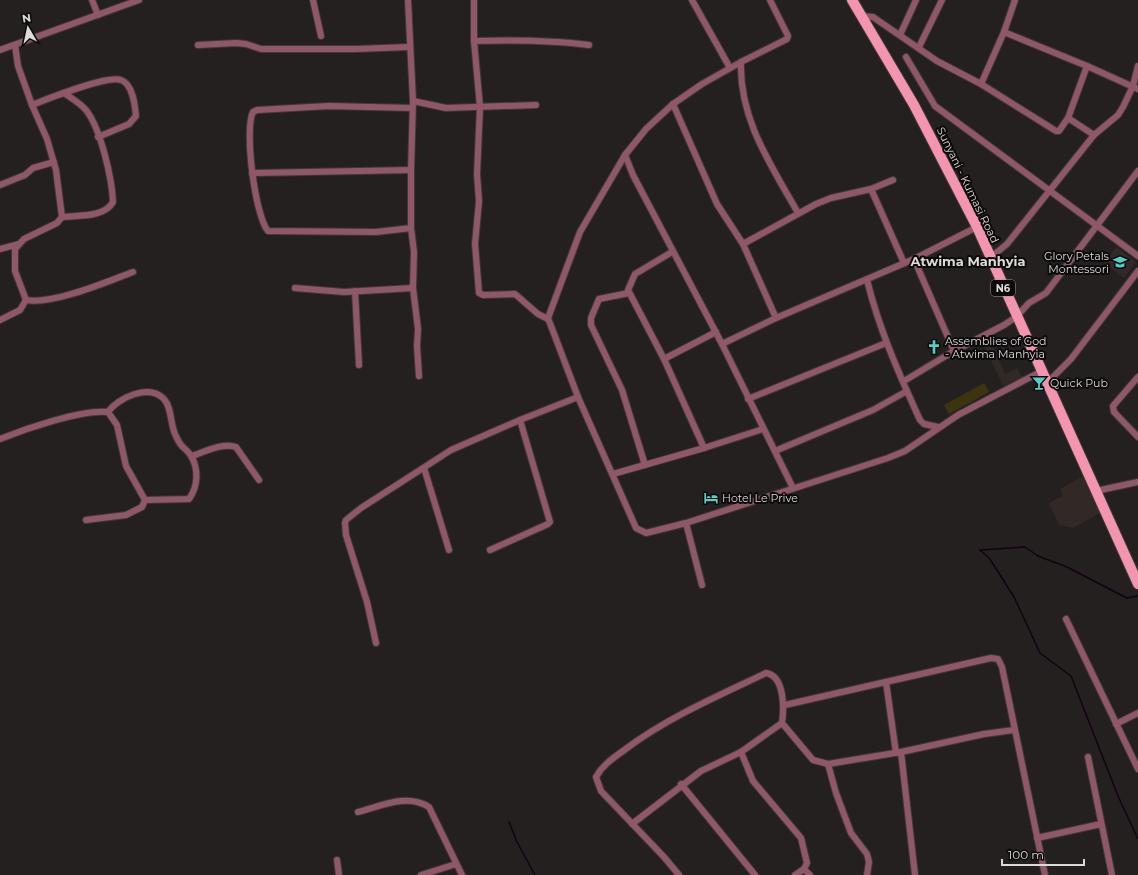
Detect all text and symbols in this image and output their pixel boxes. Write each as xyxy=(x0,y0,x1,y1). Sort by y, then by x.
north arrow xyxy=(8,8,48,48)
text: N xyxy=(21,11,32,26)
street label: Sunyani - Kumasi Road xyxy=(934,125,1002,245)
place label: Glory Petals Montessori xyxy=(1044,249,1110,276)
district label: Atwima Manhyia xyxy=(910,253,1025,269)
school or university icon: Glory Petals Montessori xyxy=(1112,254,1128,270)
road number: N6 xyxy=(991,280,1015,296)
place label: Assemblies of God - Atwima Manhyia xyxy=(945,334,1047,361)
church icon: Assemblies of God - Atwima Manhyia xyxy=(926,339,942,355)
bar icon: Quick Pub xyxy=(1031,375,1047,391)
place label: Quick Pub xyxy=(1050,376,1108,390)
hotel icon: Hotel Le Prive xyxy=(703,490,719,506)
place label: Hotel Le Prive xyxy=(722,491,798,505)
scale bar xyxy=(1002,841,1084,867)
text: 100 m xyxy=(1008,847,1044,862)

